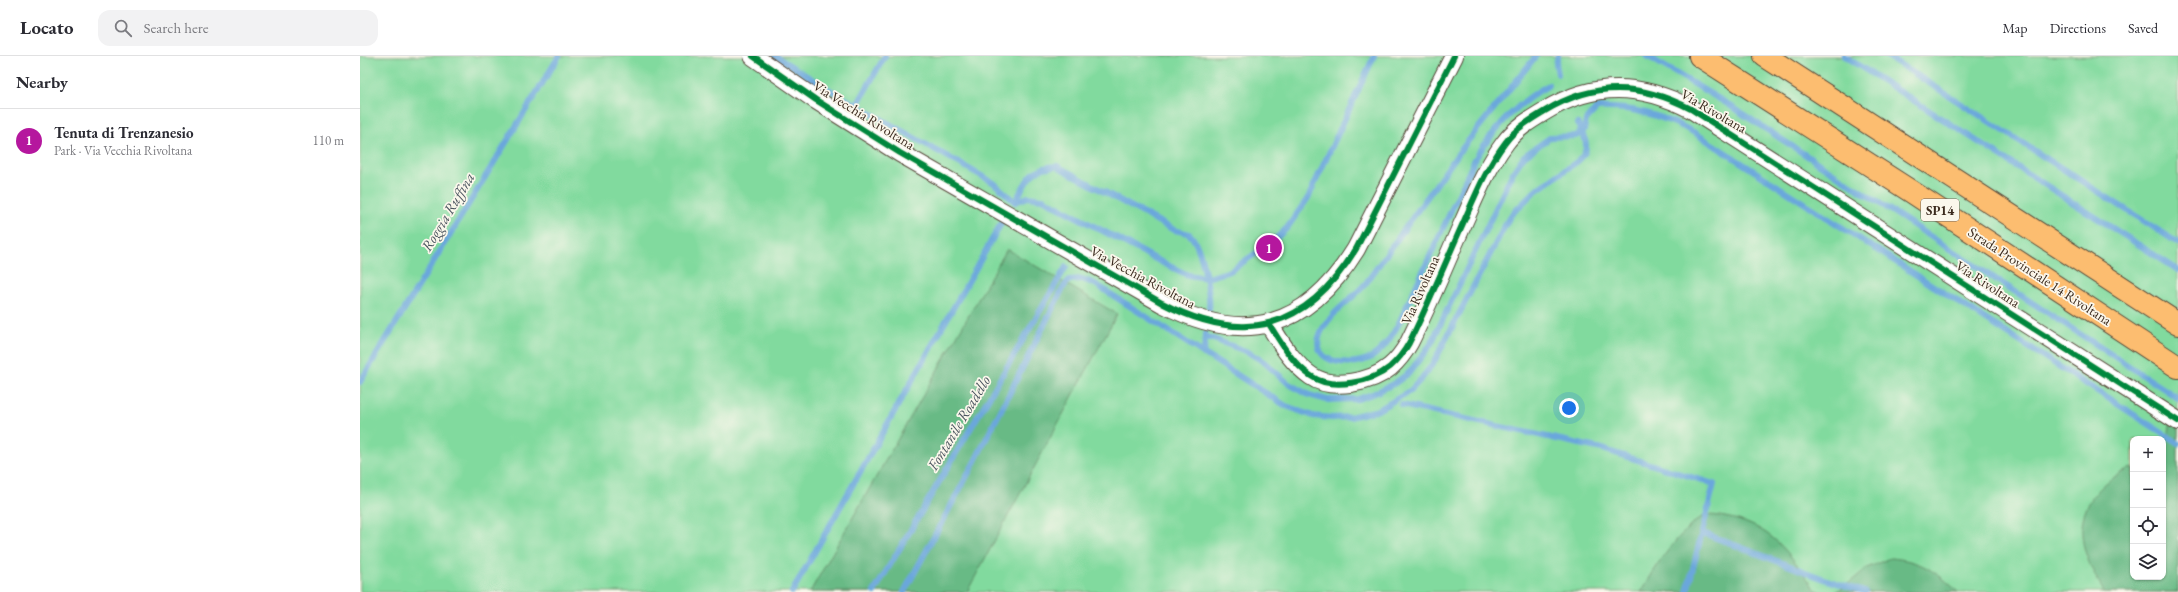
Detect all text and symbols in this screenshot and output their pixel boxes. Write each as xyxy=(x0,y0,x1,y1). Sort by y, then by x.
search box xyxy=(98,10,378,46)
text: Locato xyxy=(20,15,74,40)
icon: search xyxy=(112,17,134,39)
text: Search here xyxy=(144,18,209,37)
text: Map xyxy=(2002,19,2028,37)
text: Directions xyxy=(2050,19,2106,37)
text: Saved xyxy=(2128,19,2158,37)
text: Nearby xyxy=(16,71,68,93)
street label: Via Vecchia Rivoltana xyxy=(810,76,919,154)
street label: Via Rivoltana xyxy=(1678,85,1751,137)
text: Tenuta di Trenzanesio xyxy=(54,123,194,142)
text: 1 xyxy=(26,132,32,149)
text: 110 m xyxy=(313,132,344,149)
text: Park · Via Vecchia Rivoltana xyxy=(54,142,192,159)
water label: Roggia Ruffina xyxy=(417,169,479,255)
road number: SP14 xyxy=(1921,199,1959,221)
street label: Strada Provinciale 14 Rivoltana xyxy=(1965,223,2115,329)
pin: 1 xyxy=(1256,233,1282,263)
street label: Via Vecchia Rivoltana xyxy=(1087,242,1199,313)
street label: Via Rivoltana xyxy=(1397,253,1443,327)
street label: Via Rivoltana xyxy=(1952,257,2024,312)
water label: Fontanile Roadello xyxy=(922,372,994,474)
your location xyxy=(1559,398,1579,418)
map controls xyxy=(2130,436,2166,580)
button: + xyxy=(2130,436,2166,472)
button: − xyxy=(2130,472,2166,508)
button: locate xyxy=(2130,508,2166,544)
button: layers xyxy=(2130,544,2166,580)

